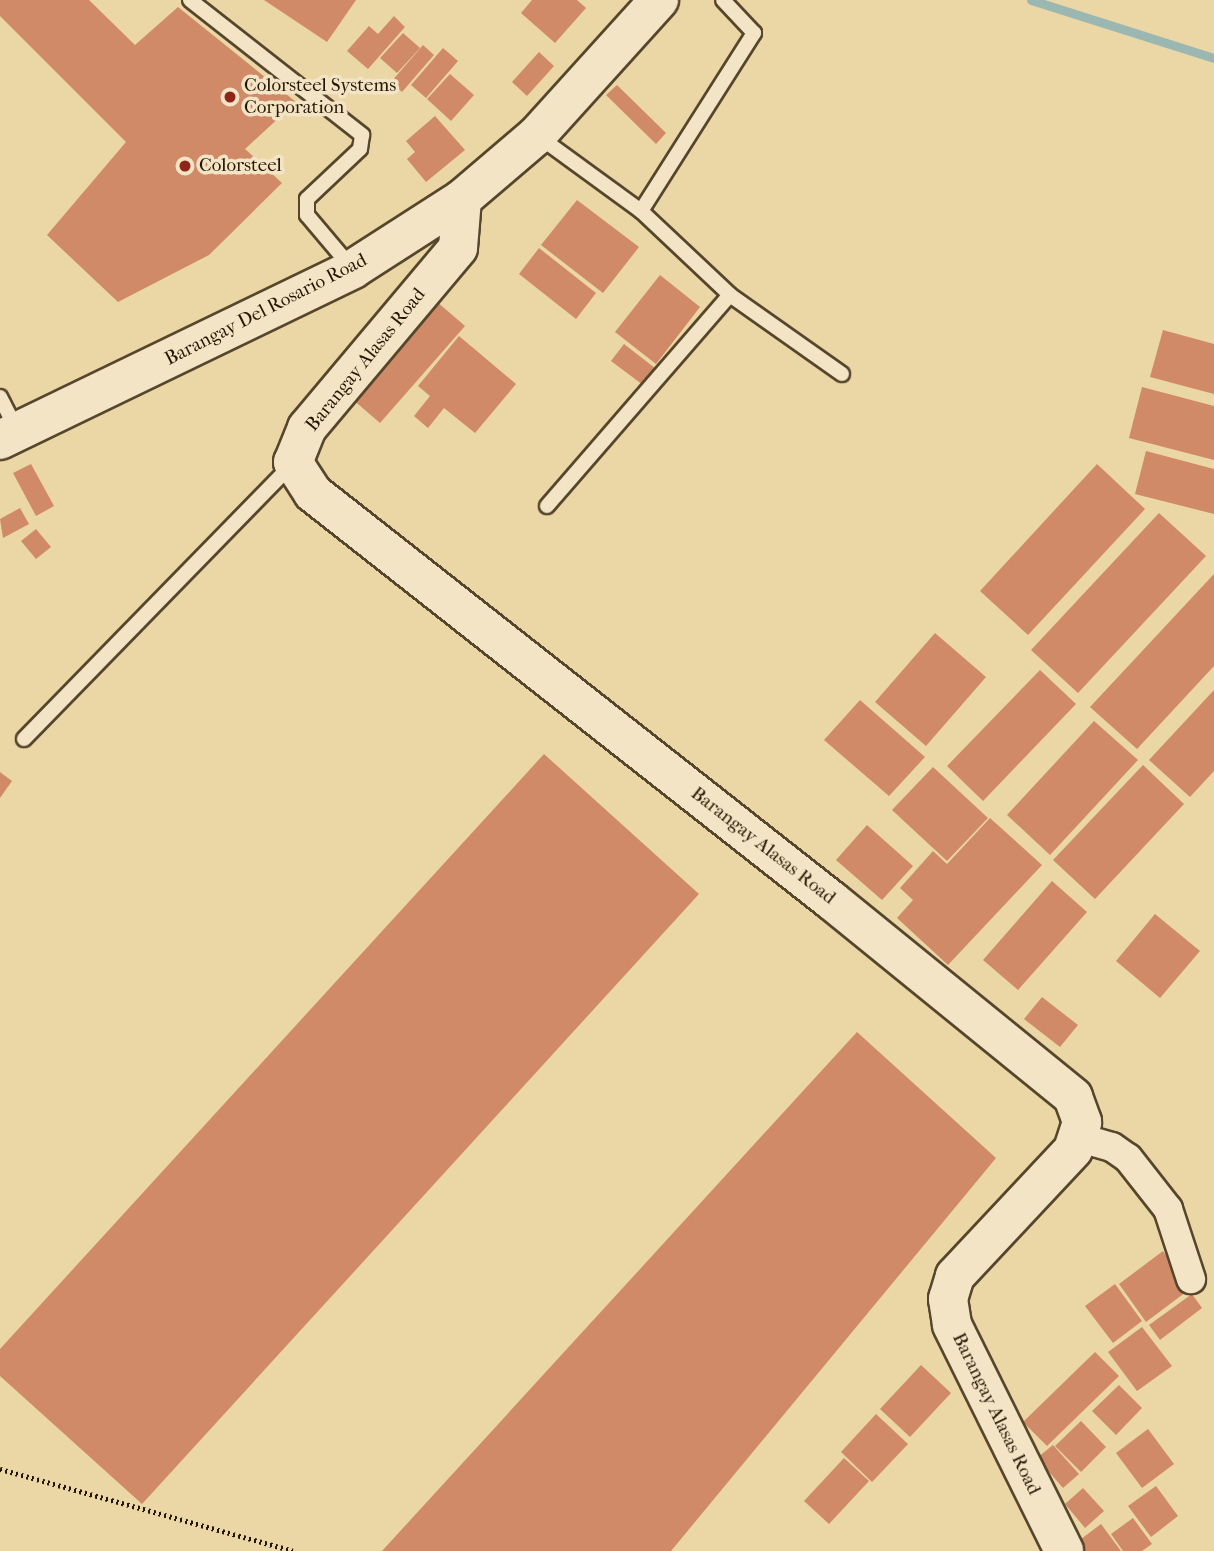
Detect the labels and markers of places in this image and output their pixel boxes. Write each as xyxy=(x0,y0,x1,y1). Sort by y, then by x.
place label: Colorsteel Systems Corporation xyxy=(244,75,396,119)
marker: Colorsteel Systems Corporation xyxy=(222,89,238,105)
place label: Colorsteel xyxy=(199,155,282,177)
marker: Colorsteel xyxy=(177,158,193,174)

